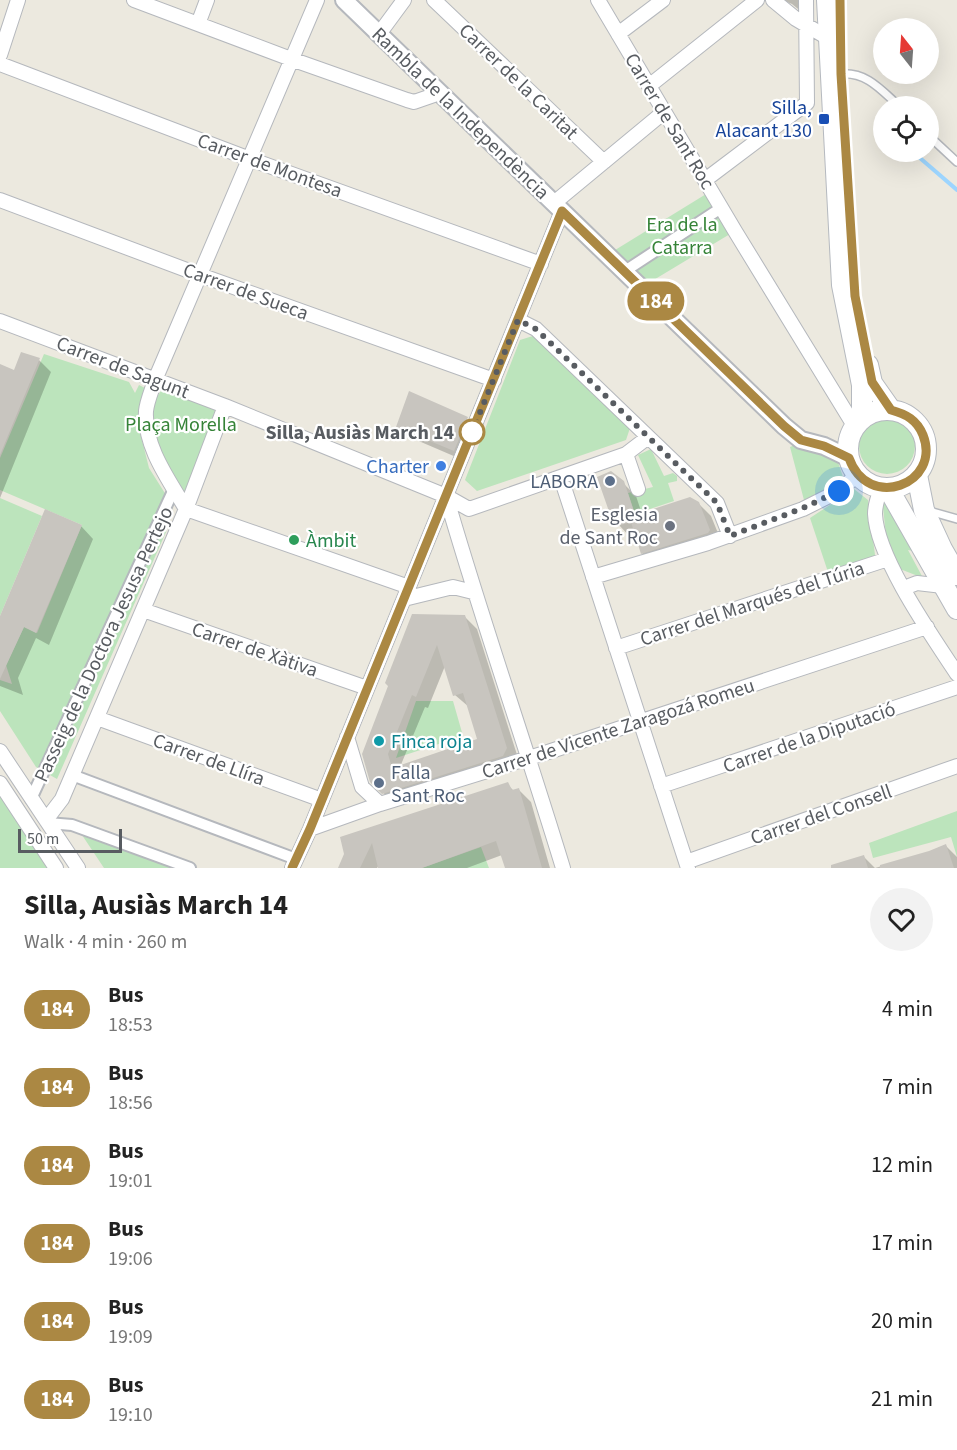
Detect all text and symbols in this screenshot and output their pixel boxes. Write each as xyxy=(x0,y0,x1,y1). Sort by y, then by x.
street label: Carrer de la Caritat xyxy=(452,17,584,146)
north arrow xyxy=(873,18,939,84)
map controls xyxy=(873,18,939,162)
street label: Rambla de la Independència xyxy=(365,21,556,206)
street label: Carrer de Sant Roc xyxy=(617,48,721,195)
place label: Silla, Alacant 130 xyxy=(715,94,812,145)
button: locate xyxy=(873,96,939,162)
marker: Silla, Alacant 130 xyxy=(817,112,831,126)
street label: Carrer de Montesa xyxy=(193,127,346,205)
park label: Era de la Catarra xyxy=(646,211,718,262)
street label: Carrer de Sueca xyxy=(179,256,312,328)
line badge: 184 xyxy=(622,282,690,320)
text: 184 xyxy=(639,286,673,316)
street label: Carrer de Sagunt xyxy=(52,330,193,406)
park label: Plaça Morella xyxy=(125,411,237,439)
place label: Silla, Ausiàs March 14 xyxy=(265,419,454,447)
marker: Silla, Ausiàs March 14 xyxy=(459,419,485,445)
place label: Charter xyxy=(366,453,429,481)
marker: Charter xyxy=(434,459,448,473)
place label: LABORA xyxy=(530,468,598,496)
marker: LABORA xyxy=(603,474,617,488)
your location xyxy=(824,476,854,506)
place label: Esglesia de Sant Roc xyxy=(559,501,658,552)
street label: Passeig de la Doctora Jesusa Pertejo xyxy=(28,502,180,787)
marker: Esglesia de Sant Roc xyxy=(663,519,677,533)
place label: Àmbit xyxy=(306,527,356,555)
marker: Àmbit xyxy=(287,533,301,547)
street label: Carrer del Marqués del Túria xyxy=(636,554,868,654)
street label: Carrer de Xàtiva xyxy=(188,615,321,685)
street label: Carrer de Vicente Zaragozá Romeu xyxy=(478,672,758,786)
street label: Carrer de la Diputació xyxy=(719,695,899,781)
street label: Carrer de Llíra xyxy=(149,727,269,793)
place label: Finca roja xyxy=(391,728,472,756)
marker: Finca roja xyxy=(372,734,386,748)
place label: Falla Sant Roc xyxy=(391,759,465,810)
marker: Falla Sant Roc xyxy=(372,776,386,790)
street label: Carrer del Consell xyxy=(747,778,896,852)
scale bar xyxy=(18,826,122,854)
text: 50 m xyxy=(27,828,59,850)
text: Silla, Ausiàs March 14 xyxy=(24,885,288,925)
button: heart xyxy=(870,888,933,951)
text: Walk · 4 min · 260 m xyxy=(24,928,187,956)
text: Bus xyxy=(108,979,144,1011)
text: 4 min xyxy=(882,993,933,1025)
text: 184 xyxy=(40,994,74,1024)
text: 18:53 xyxy=(108,1011,153,1039)
text: Bus xyxy=(108,1057,144,1089)
text: 7 min xyxy=(882,1071,933,1103)
text: 184 xyxy=(40,1072,74,1102)
text: 18:56 xyxy=(108,1089,153,1117)
text: Bus xyxy=(108,1135,144,1167)
text: 12 min xyxy=(871,1149,933,1181)
text: 184 xyxy=(40,1150,74,1180)
text: 19:01 xyxy=(108,1167,153,1195)
text: Bus xyxy=(108,1213,144,1245)
text: 17 min xyxy=(871,1227,933,1259)
text: 184 xyxy=(40,1228,74,1258)
text: 19:06 xyxy=(108,1245,153,1273)
text: Bus xyxy=(108,1291,144,1323)
text: 20 min xyxy=(871,1305,933,1337)
text: 184 xyxy=(40,1306,74,1336)
text: 19:09 xyxy=(108,1323,153,1351)
text: Bus xyxy=(108,1369,144,1401)
text: 21 min xyxy=(871,1383,933,1415)
text: 184 xyxy=(40,1384,74,1414)
text: 19:10 xyxy=(108,1401,153,1429)

